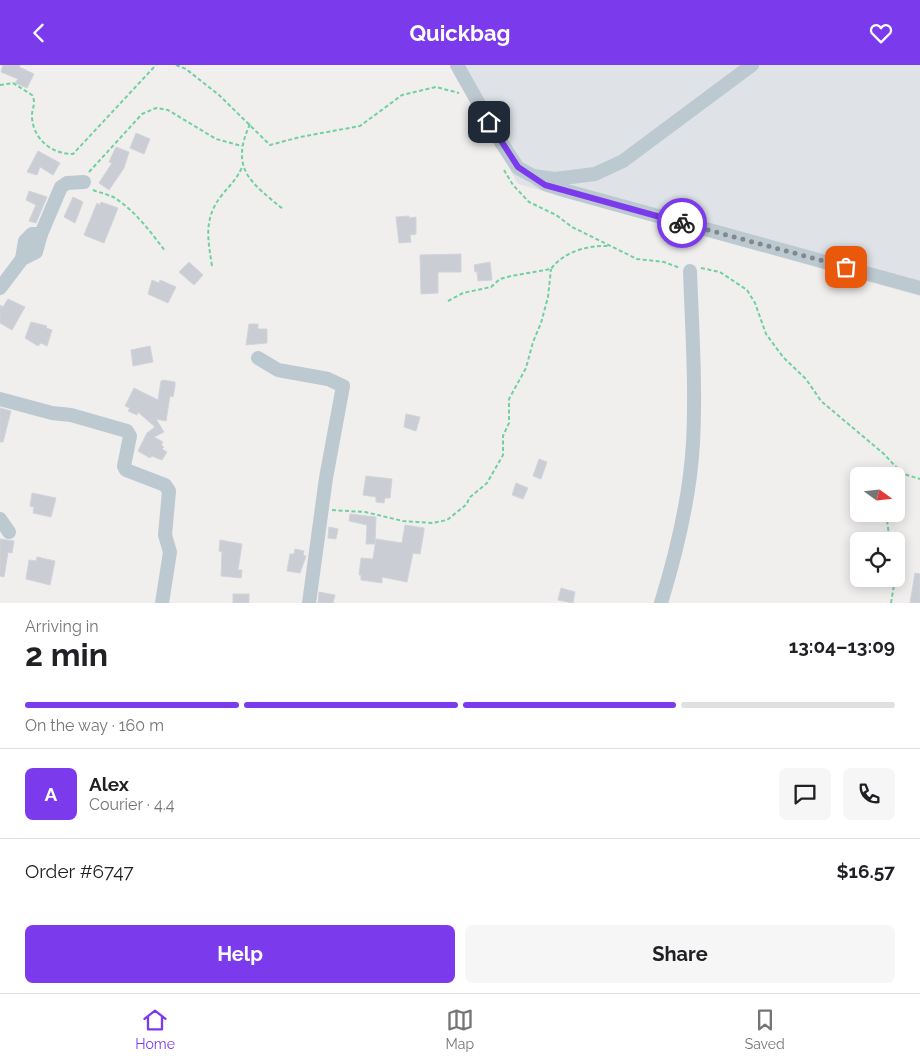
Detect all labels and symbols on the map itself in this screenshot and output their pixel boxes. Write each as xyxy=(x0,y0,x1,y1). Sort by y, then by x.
pin xyxy=(468,101,510,143)
courier xyxy=(657,198,707,248)
pin xyxy=(825,246,867,288)
north arrow xyxy=(850,467,905,523)

